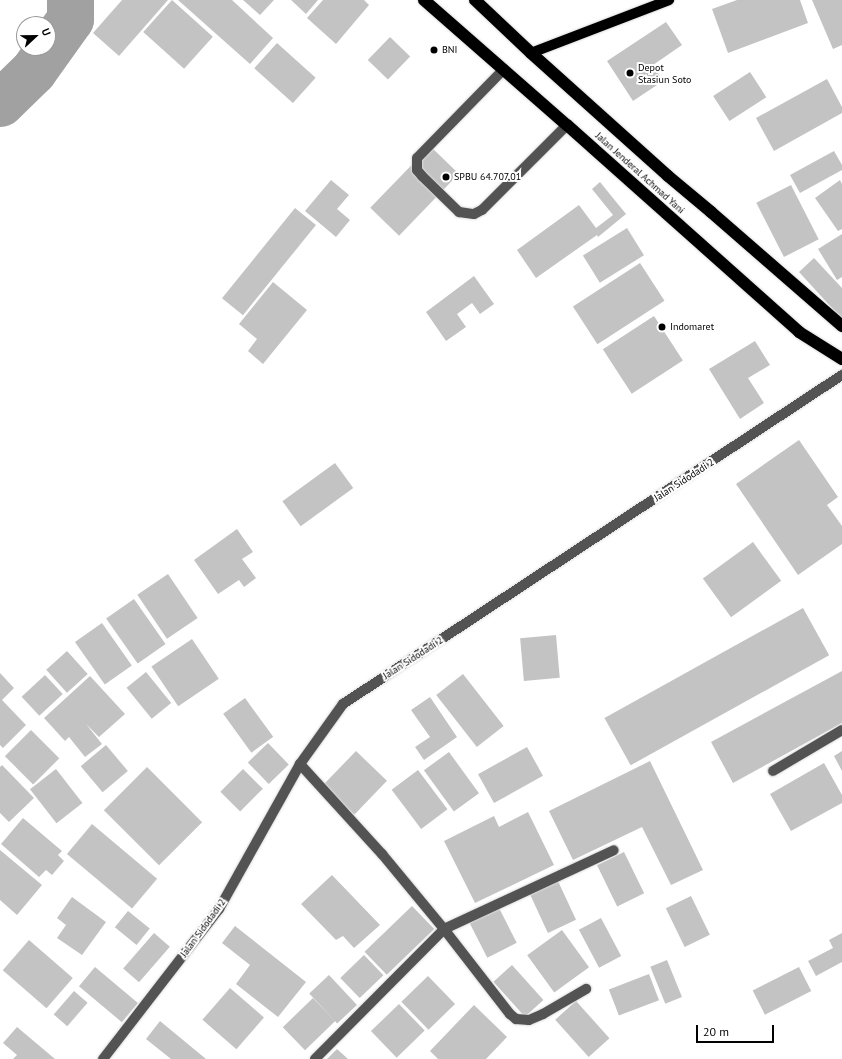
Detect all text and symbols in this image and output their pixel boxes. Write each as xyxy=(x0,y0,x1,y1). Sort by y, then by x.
north arrow xyxy=(16,16,56,56)
text: U xyxy=(38,26,54,38)
place label: BNI xyxy=(442,44,457,56)
marker: BNI xyxy=(429,45,439,55)
place label: Depot Stasiun Soto xyxy=(638,61,691,84)
marker: Depot Stasiun Soto xyxy=(625,68,635,78)
street label: Jalan Jenderal Achmad Yani xyxy=(593,130,687,216)
place label: SPBU 64.707.01 xyxy=(454,171,521,183)
marker: SPBU 64.707.01 xyxy=(441,172,451,182)
place label: Indomaret xyxy=(670,321,714,333)
marker: Indomaret xyxy=(657,322,667,332)
street label: Jalan Sidodadi 2 xyxy=(652,456,716,504)
street label: Jalan Sidodadi 2 xyxy=(381,634,445,682)
street label: Jalan Sidodadi 2 xyxy=(178,897,228,959)
scale bar xyxy=(698,1017,776,1043)
text: 20 m xyxy=(703,1024,729,1039)

